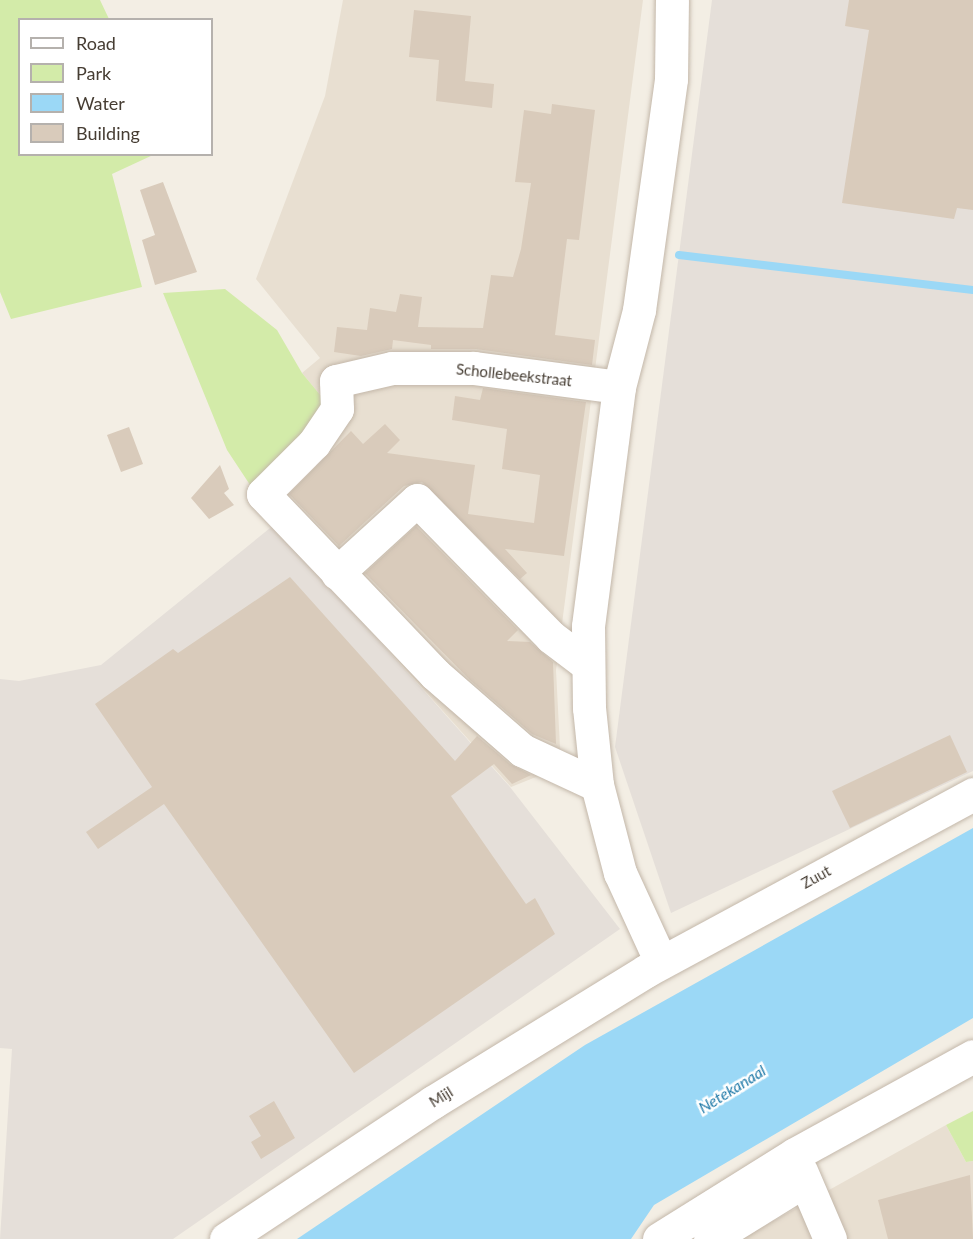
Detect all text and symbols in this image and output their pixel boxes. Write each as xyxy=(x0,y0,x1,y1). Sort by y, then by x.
legend xyxy=(18,18,213,156)
text: Road xyxy=(76,32,116,54)
text: Park xyxy=(76,62,111,84)
text: Water xyxy=(76,92,125,114)
text: Building xyxy=(76,122,140,144)
street label: Schollebeekstraat xyxy=(455,360,573,390)
street label: Zuut xyxy=(798,862,834,892)
water label: Netekanaal xyxy=(695,1061,769,1117)
street label: Mijl xyxy=(426,1083,456,1111)

